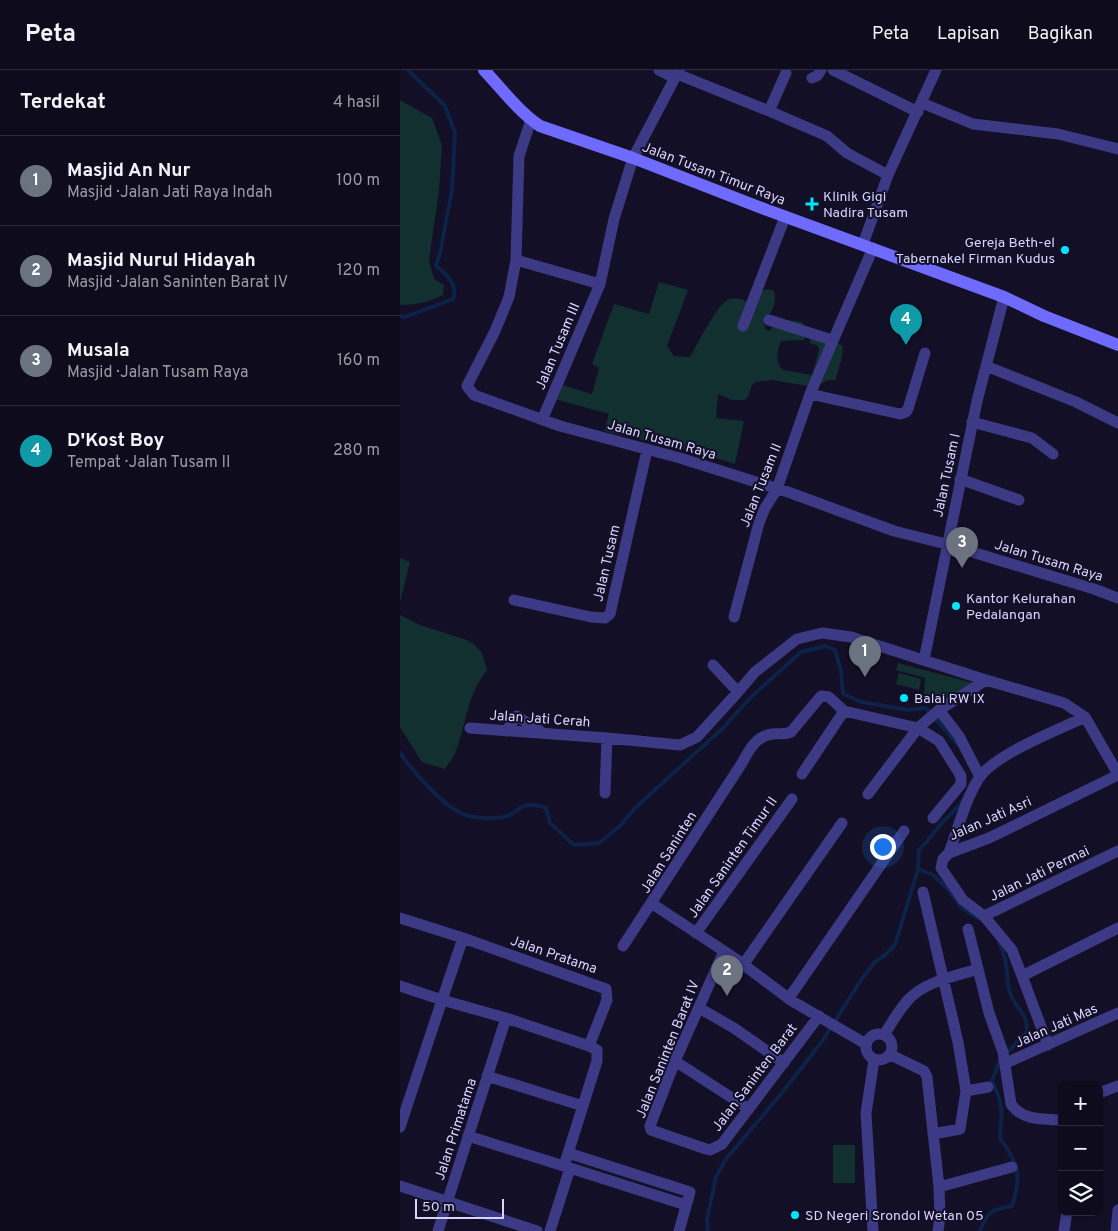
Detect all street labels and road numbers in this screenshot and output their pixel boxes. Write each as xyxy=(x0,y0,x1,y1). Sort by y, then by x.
street label: Jalan Tusam Timur Raya xyxy=(639,139,788,210)
street label: Jalan Tusam III xyxy=(532,300,584,393)
street label: Jalan Tusam Raya xyxy=(605,417,718,464)
street label: Jalan Tusam I xyxy=(930,432,965,519)
street label: Jalan Tusam II xyxy=(737,441,786,530)
street label: Jalan Tusam xyxy=(590,523,625,603)
street label: Jalan Tusam Raya xyxy=(992,537,1105,586)
street label: Jalan Jati Cerah xyxy=(489,707,591,732)
street label: Jalan Saninten Timur II xyxy=(685,794,782,922)
street label: Jalan Jati Asri xyxy=(947,794,1034,845)
street label: Jalan Saninten xyxy=(637,809,701,897)
street label: Jalan Jati Permai xyxy=(987,843,1092,906)
street label: Jalan Pratama xyxy=(508,933,599,978)
street label: Jalan Saninten Barat IV xyxy=(633,978,704,1121)
street label: Jalan Jati Mas xyxy=(1013,1001,1101,1052)
street label: Jalan Saninten Barat xyxy=(709,1021,801,1135)
street label: Jalan Primatama xyxy=(432,1076,481,1183)

